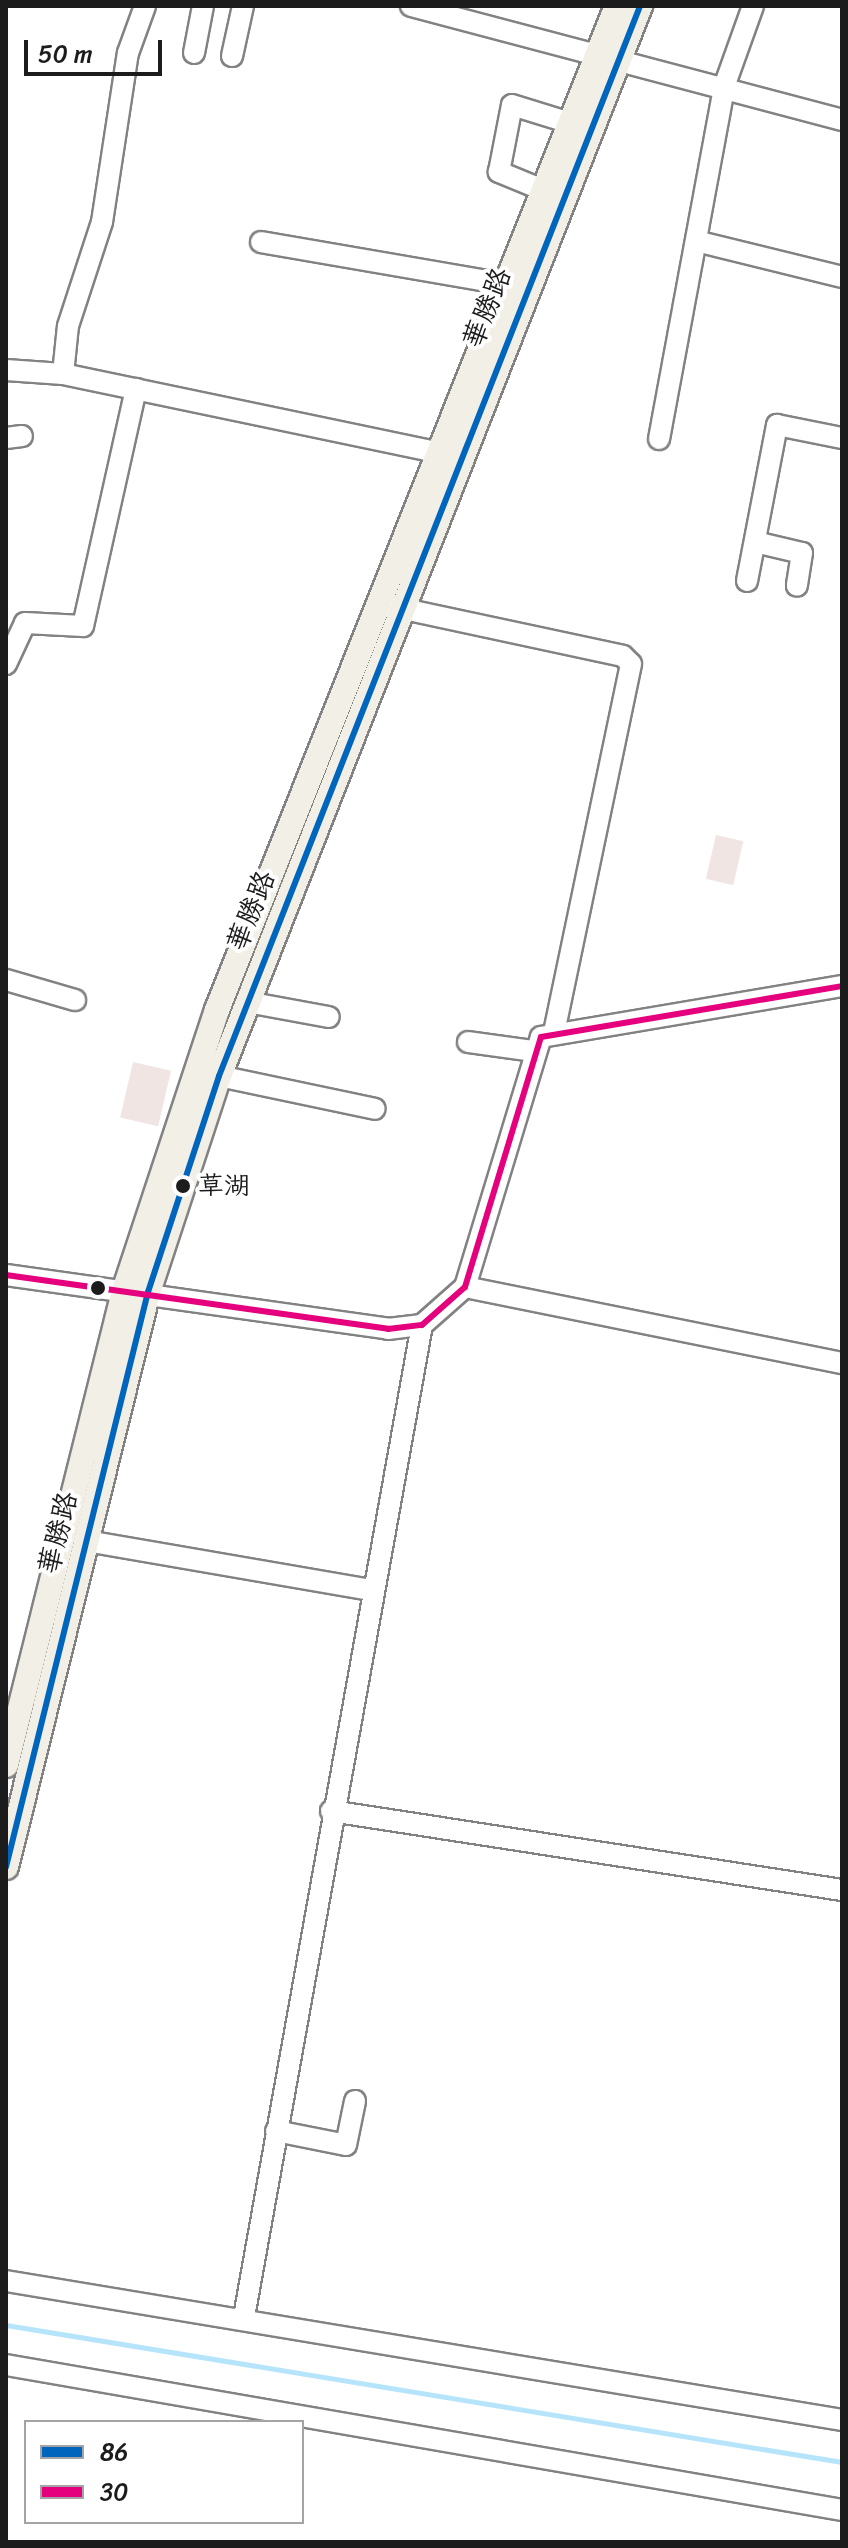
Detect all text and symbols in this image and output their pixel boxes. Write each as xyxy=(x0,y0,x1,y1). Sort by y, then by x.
scale bar xyxy=(28,24,166,74)
text: 50 m xyxy=(38,33,93,75)
street label: 華勝路 xyxy=(456,263,518,353)
street label: 華勝路 xyxy=(220,866,282,956)
place label: 草湖 xyxy=(198,1170,250,1202)
marker: 草湖 xyxy=(175,1178,191,1194)
unlabelled marker xyxy=(90,1280,106,1296)
street label: 華勝路 xyxy=(32,1488,84,1578)
legend xyxy=(24,2420,304,2524)
text: 86 xyxy=(100,2431,128,2473)
text: 30 xyxy=(100,2471,128,2513)

